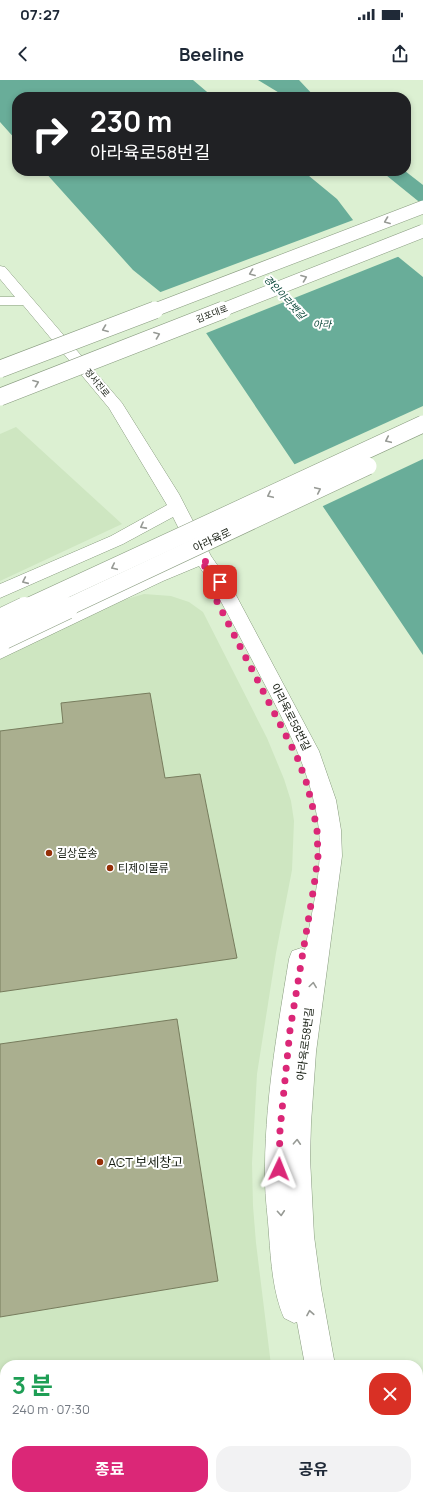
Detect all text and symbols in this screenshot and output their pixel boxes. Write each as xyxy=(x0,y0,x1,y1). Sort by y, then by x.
text: 07:27 xyxy=(20,4,60,25)
text: Beeline xyxy=(179,42,244,66)
icon: back xyxy=(12,43,34,65)
icon: share xyxy=(389,43,411,65)
text: 230 m xyxy=(90,102,172,140)
icon: right xyxy=(24,108,76,160)
text: 아라육로58번길 xyxy=(90,140,210,164)
one-way arrow xyxy=(383,217,390,225)
one-way arrow xyxy=(249,268,256,276)
water label: 경인아라뱃길 xyxy=(261,272,309,323)
one-way arrow xyxy=(301,274,308,282)
street label: 김포대로 xyxy=(194,302,230,326)
water label: 아라 xyxy=(313,317,333,331)
one-way arrow xyxy=(101,325,108,333)
one-way arrow xyxy=(154,332,161,340)
street label: 정서진로 xyxy=(82,366,113,400)
one-way arrow xyxy=(33,379,40,387)
one-way arrow xyxy=(384,435,392,443)
one-way arrow xyxy=(314,487,321,495)
one-way arrow xyxy=(266,490,274,498)
one-way arrow xyxy=(140,521,147,528)
street label: 아라육로 xyxy=(190,524,233,555)
one-way arrow xyxy=(110,562,118,570)
pin xyxy=(203,565,237,599)
icon: arrive xyxy=(209,571,231,593)
one-way arrow xyxy=(22,576,30,584)
street label: 아라육로58번길 xyxy=(268,681,315,753)
place label: 길상운송 xyxy=(57,845,97,860)
marker: 길상운송 xyxy=(44,848,54,858)
place label: 티제이물류 xyxy=(118,860,169,875)
marker: 티제이물류 xyxy=(105,863,115,873)
one-way arrow xyxy=(308,982,317,988)
street label: 아라육로58번길 xyxy=(293,1007,316,1081)
one-way arrow xyxy=(292,1139,301,1145)
position arrow xyxy=(258,1148,300,1190)
place label: ACT 보세창고 xyxy=(108,1153,183,1171)
marker: ACT 보세창고 xyxy=(95,1157,105,1167)
one-way arrow xyxy=(276,1210,285,1216)
one-way arrow xyxy=(306,1310,315,1316)
text: 3 분 xyxy=(12,1368,53,1401)
button: close xyxy=(369,1373,411,1415)
text: 240 m · 07:30 xyxy=(12,1400,90,1418)
button: 종료 xyxy=(12,1446,208,1492)
button: 공유 xyxy=(216,1446,411,1492)

